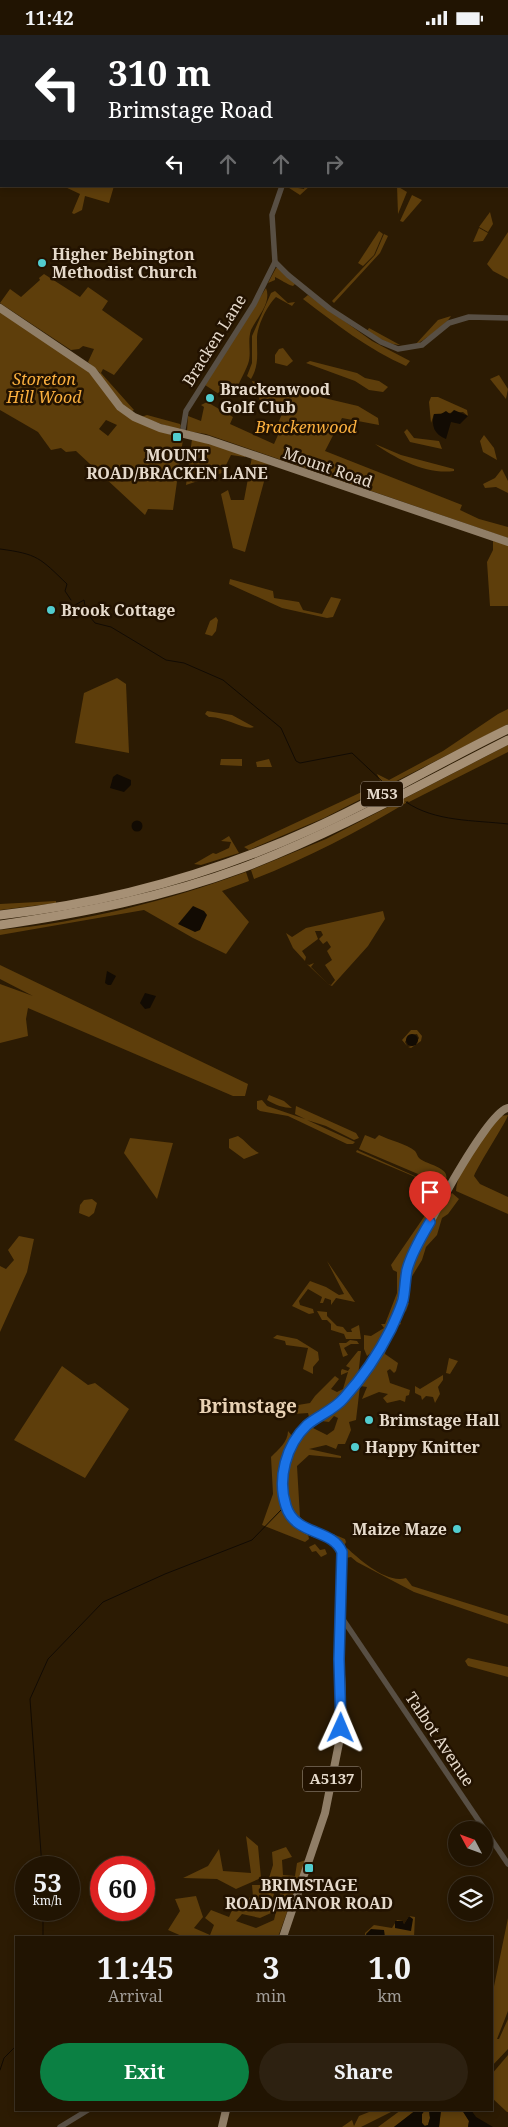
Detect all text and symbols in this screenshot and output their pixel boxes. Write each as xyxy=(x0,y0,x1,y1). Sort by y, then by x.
text: 11:42 xyxy=(25,5,74,31)
text: 310 m xyxy=(108,49,211,96)
icon: left xyxy=(25,55,90,120)
text: Brimstage Road xyxy=(108,94,273,124)
icon: left xyxy=(161,150,189,178)
icon: ahead xyxy=(214,150,242,178)
icon: ahead xyxy=(267,150,295,178)
icon: right xyxy=(320,150,348,178)
place label: Higher Bebington Methodist Church xyxy=(52,243,198,283)
marker: Higher Bebington Methodist Church xyxy=(36,257,48,269)
street label: Bracken Lane xyxy=(177,290,251,390)
park label: Storeton Hill Wood xyxy=(6,368,82,408)
place label: Brackenwood Golf Club xyxy=(220,378,331,418)
marker: Brackenwood Golf Club xyxy=(204,392,216,404)
park label: Brackenwood xyxy=(254,416,358,438)
marker: MOUNT ROAD/BRACKEN LANE xyxy=(171,431,183,443)
street label: Mount Road xyxy=(280,441,376,493)
place label: MOUNT ROAD/BRACKEN LANE xyxy=(86,444,268,484)
place label: Brook Cottage xyxy=(61,599,175,621)
marker: Brook Cottage xyxy=(45,604,57,616)
road number: M53 xyxy=(361,781,403,807)
pin xyxy=(409,1171,451,1222)
icon: arrive xyxy=(416,1178,444,1206)
district label: Brimstage xyxy=(199,1393,297,1419)
place label: Brimstage Hall xyxy=(379,1409,500,1431)
marker: Brimstage Hall xyxy=(363,1414,375,1426)
place label: Happy Knitter xyxy=(365,1436,481,1458)
marker: Happy Knitter xyxy=(349,1441,361,1453)
place label: Maize Maze xyxy=(352,1518,447,1540)
marker: Maize Maze xyxy=(451,1523,463,1535)
street label: Talbot Avenue xyxy=(400,1688,480,1790)
position arrow xyxy=(314,1701,366,1753)
road number: A5137 xyxy=(303,1767,361,1791)
north arrow xyxy=(448,1821,492,1866)
map controls xyxy=(448,1821,493,1921)
speed limit sign: 60 xyxy=(90,1856,155,1921)
marker: BRIMSTAGE ROAD/MANOR ROAD xyxy=(303,1862,315,1874)
text: 53 xyxy=(33,1865,62,1899)
place label: BRIMSTAGE ROAD/MANOR ROAD xyxy=(225,1874,393,1914)
button: layers xyxy=(448,1876,493,1921)
text: km/h xyxy=(33,1892,62,1909)
text: 11:45 xyxy=(97,1947,174,1988)
text: 3 xyxy=(263,1947,280,1988)
text: 1.0 xyxy=(368,1947,411,1988)
text: Arrival xyxy=(108,1985,163,2007)
text: min xyxy=(256,1985,286,2007)
text: km xyxy=(377,1985,402,2007)
button: Exit xyxy=(40,2043,249,2101)
button: Share xyxy=(259,2043,468,2101)

